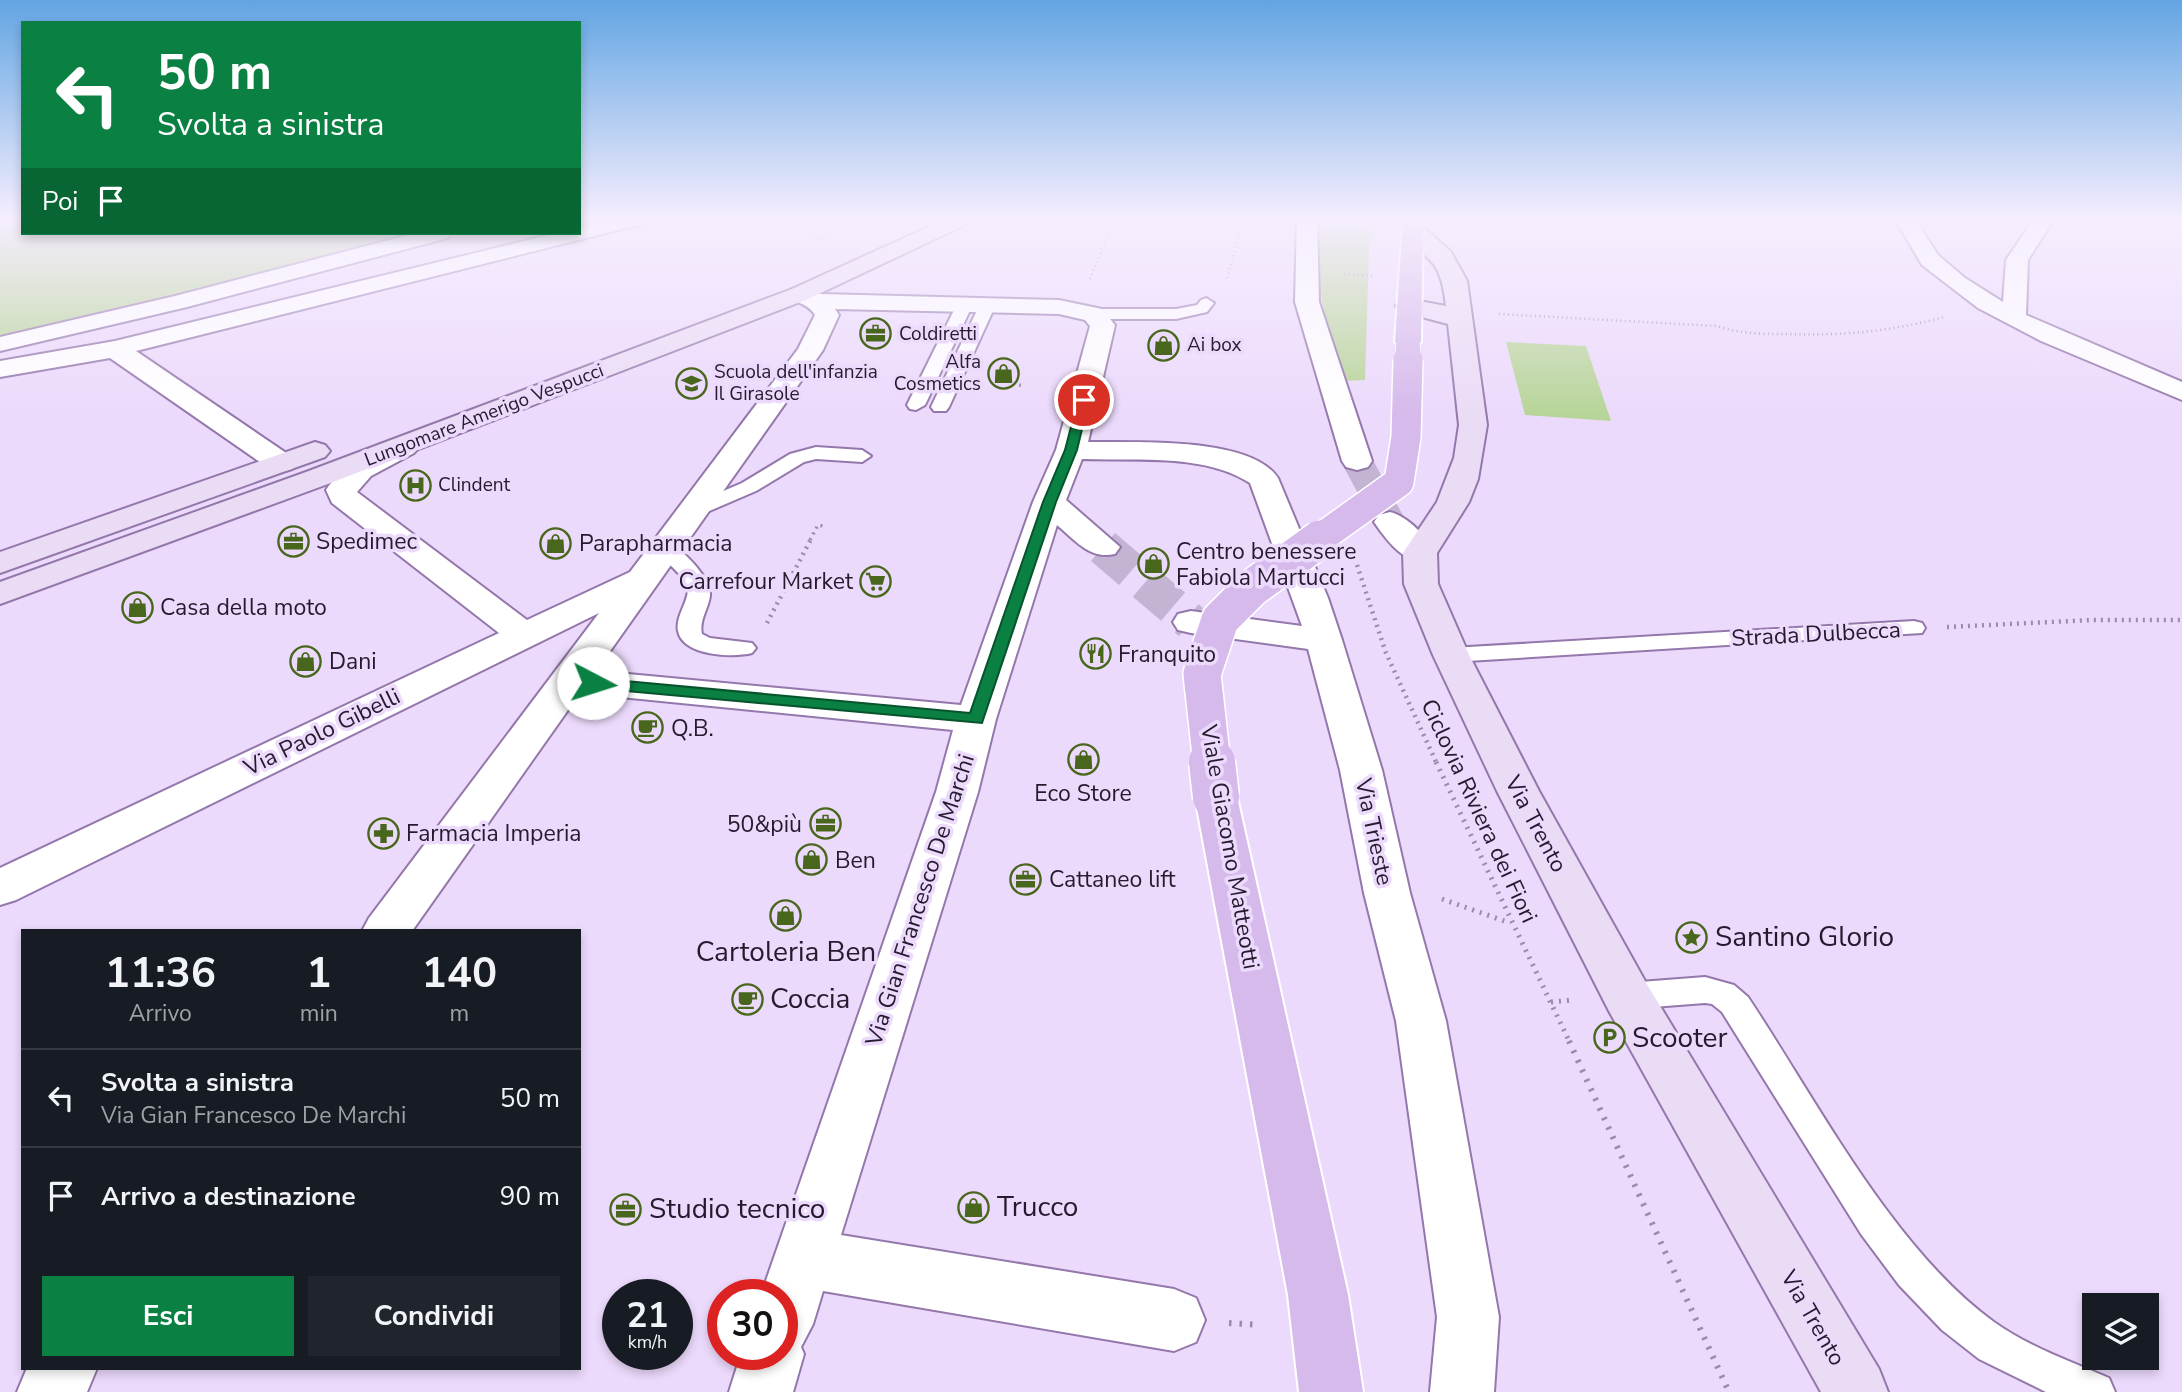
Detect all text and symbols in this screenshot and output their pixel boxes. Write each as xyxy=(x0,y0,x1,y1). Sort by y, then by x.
text: 50 m xyxy=(157,39,272,106)
icon: left xyxy=(42,49,133,140)
text: Svolta a sinistra xyxy=(157,103,384,146)
icon: arrive xyxy=(92,182,130,220)
text: Poi xyxy=(42,184,78,219)
office icon: Coldiretti xyxy=(859,317,893,351)
place label: Coldiretti xyxy=(899,321,977,347)
shop icon: Ai box xyxy=(1147,328,1181,362)
place label: Ai box xyxy=(1187,332,1242,358)
place label: Alfa Cosmetics xyxy=(894,349,981,397)
shop icon: Alfa Cosmetics xyxy=(987,356,1021,390)
street label: Lungomare Amerigo Vespucci xyxy=(361,357,607,473)
place label: Scuola dell'infanzia Il Girasole xyxy=(714,359,878,407)
school or university icon: Scuola dell'infanzia Il Girasole xyxy=(674,366,708,400)
pin xyxy=(1054,370,1114,430)
icon: arrive xyxy=(1065,381,1103,419)
hospital icon: Clindent xyxy=(398,468,432,502)
place label: Clindent xyxy=(438,472,511,498)
office icon: Spedimec xyxy=(276,524,310,558)
place label: Spedimec xyxy=(316,526,417,557)
shop icon: Parapharmacia xyxy=(539,526,573,560)
place label: Parapharmacia xyxy=(579,528,732,559)
place label: Centro benessere Fabiola Martucci xyxy=(1176,536,1356,593)
shop icon: Centro benessere Fabiola Martucci xyxy=(1136,547,1170,581)
supermarket icon: Carrefour Market xyxy=(859,564,893,598)
place label: Carrefour Market xyxy=(678,566,854,597)
shop icon: Casa della moto xyxy=(120,590,154,624)
place label: Casa della moto xyxy=(160,592,327,623)
street label: Strada Dulbecca xyxy=(1731,614,1901,654)
restaurant icon: Franquito xyxy=(1078,637,1112,671)
place label: Franquito xyxy=(1118,639,1216,670)
shop icon: Dani xyxy=(289,644,323,678)
place label: Dani xyxy=(329,646,377,677)
position arrow xyxy=(556,646,630,720)
street label: Via Paolo Gibelli xyxy=(238,681,405,784)
street label: Ciclovia Riviera dei Fiori xyxy=(1413,694,1545,928)
cafe icon: Q.B. xyxy=(631,711,665,745)
place label: Q.B. xyxy=(671,713,714,744)
street label: Viale Giacomo Matteotti xyxy=(1193,721,1267,972)
shop icon: Eco Store xyxy=(1066,742,1100,776)
street label: Via Gian Francesco De Marchi xyxy=(858,750,982,1051)
street label: Via Trento xyxy=(1497,769,1574,878)
street label: Via Trieste xyxy=(1347,775,1400,888)
place label: Eco Store xyxy=(1034,778,1132,809)
office icon: 50&più xyxy=(808,807,842,841)
place label: 50&più xyxy=(727,809,802,840)
pharmacy icon: Farmacia Imperia xyxy=(366,816,400,850)
place label: Farmacia Imperia xyxy=(406,818,582,849)
shop icon: Ben xyxy=(795,843,829,877)
place label: Ben xyxy=(835,845,876,876)
office icon: Cattaneo lift xyxy=(1009,862,1043,896)
place label: Cattaneo lift xyxy=(1049,864,1177,895)
shop icon: Cartoleria Ben xyxy=(769,898,803,932)
place label: Santino Glorio xyxy=(1715,918,1894,956)
place icon: Santino Glorio xyxy=(1675,920,1709,954)
place label: Cartoleria Ben xyxy=(696,933,876,971)
text: 11:36 xyxy=(105,945,216,1002)
text: 1 xyxy=(306,945,331,1002)
text: 140 xyxy=(422,945,497,1002)
place label: Coccia xyxy=(770,980,850,1018)
cafe icon: Coccia xyxy=(730,982,764,1016)
text: Arrivo xyxy=(129,998,192,1029)
text: min xyxy=(300,998,338,1029)
text: m xyxy=(450,998,469,1029)
place label: Scooter xyxy=(1632,1019,1727,1057)
parking icon: Scooter xyxy=(1592,1021,1626,1055)
text: Svolta a sinistra xyxy=(101,1065,294,1100)
icon: left xyxy=(42,1079,80,1117)
text: 50 m xyxy=(500,1081,560,1116)
text: Via Gian Francesco De Marchi xyxy=(101,1100,406,1131)
icon: arrive xyxy=(42,1177,80,1215)
text: Arrivo a destinazione xyxy=(101,1179,356,1214)
text: 90 m xyxy=(500,1179,560,1214)
place label: Trucco xyxy=(997,1188,1078,1226)
place label: Studio tecnico xyxy=(649,1190,825,1228)
shop icon: Trucco xyxy=(957,1190,991,1224)
office icon: Studio tecnico xyxy=(609,1192,643,1226)
street label: Via Trento xyxy=(1773,1264,1853,1371)
button: Esci xyxy=(42,1276,294,1356)
button: Condividi xyxy=(308,1276,560,1356)
speed limit sign: 30 xyxy=(707,1279,798,1370)
text: 21 xyxy=(626,1292,669,1339)
map controls xyxy=(2082,1293,2159,1370)
button: layers xyxy=(2082,1293,2159,1370)
text: km/h xyxy=(628,1330,667,1354)

